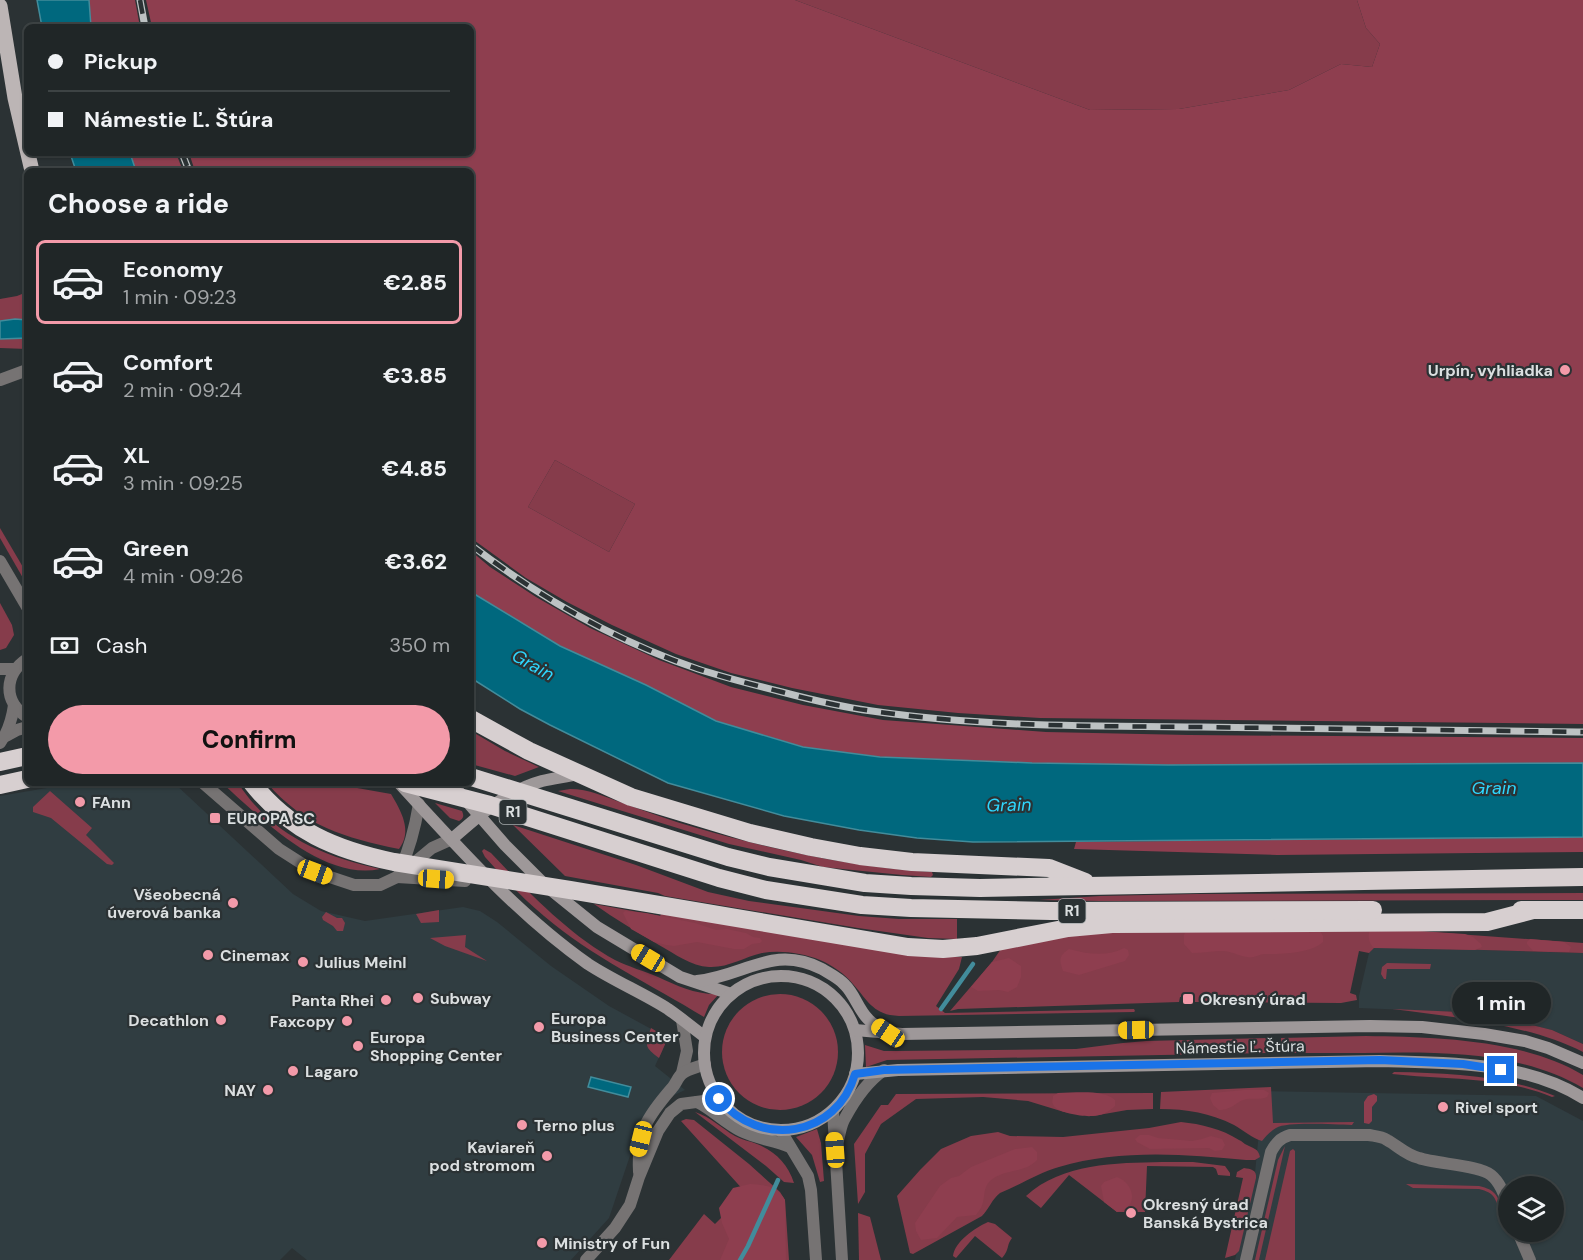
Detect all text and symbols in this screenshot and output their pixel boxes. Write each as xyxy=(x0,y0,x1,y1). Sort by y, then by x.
text: Pickup xyxy=(84,47,158,76)
text: Námestie Ľ. Štúra xyxy=(84,105,273,134)
text: Choose a ride xyxy=(48,186,229,221)
icon: car xyxy=(51,255,105,309)
text: Economy xyxy=(123,255,223,284)
text: €2.85 xyxy=(384,268,447,297)
text: 1 min · 09:23 xyxy=(123,284,237,310)
icon: car xyxy=(51,348,105,402)
text: Comfort xyxy=(123,348,213,377)
place label: Urpín, vyhliadka xyxy=(1428,360,1553,381)
text: €3.85 xyxy=(383,361,447,390)
marker: Urpín, vyhliadka xyxy=(1558,363,1572,377)
text: 2 min · 09:24 xyxy=(123,377,242,403)
icon: car xyxy=(51,441,105,495)
text: XL xyxy=(123,441,150,470)
text: €4.85 xyxy=(382,454,447,483)
text: 3 min · 09:25 xyxy=(123,470,243,496)
icon: car xyxy=(51,534,105,588)
text: Green xyxy=(123,534,189,563)
text: €3.62 xyxy=(385,547,447,576)
text: 4 min · 09:26 xyxy=(123,563,244,589)
icon: cash xyxy=(48,629,81,662)
text: Cash xyxy=(96,631,147,660)
text: 350 m xyxy=(389,632,450,658)
water label: Grain xyxy=(508,644,558,686)
button: Confirm xyxy=(48,705,450,774)
water label: Grain xyxy=(1472,776,1516,800)
place label: FAnn xyxy=(92,792,131,813)
water label: Grain xyxy=(986,793,1032,817)
marker: FAnn xyxy=(73,795,87,809)
road number: R1 xyxy=(500,800,526,824)
place label: EUROPA SC xyxy=(227,808,315,829)
marker: EUROPA SC xyxy=(208,811,222,825)
car xyxy=(295,857,335,887)
car xyxy=(417,869,455,889)
place label: Všeobecná úverová banka xyxy=(107,884,221,923)
marker: Všeobecná úverová banka xyxy=(226,896,240,910)
road number: R1 xyxy=(1058,899,1086,923)
car xyxy=(628,941,668,975)
place label: Cinemax xyxy=(220,945,289,966)
marker: Cinemax xyxy=(201,948,215,962)
place label: Julius Meinl xyxy=(315,952,407,973)
marker: Julius Meinl xyxy=(296,955,310,969)
callout: 1 min xyxy=(1452,983,1550,1025)
place label: Subway xyxy=(430,988,492,1009)
place label: Okresný úrad xyxy=(1200,989,1306,1010)
place label: Panta Rhei xyxy=(291,990,374,1011)
text: 1 min xyxy=(1477,990,1526,1016)
marker: Subway xyxy=(411,991,425,1005)
marker: Okresný úrad xyxy=(1181,992,1195,1006)
marker: Panta Rhei xyxy=(379,993,393,1007)
place label: Europa Business Center xyxy=(551,1008,679,1047)
place label: Decathlon xyxy=(128,1010,209,1031)
place label: Faxcopy xyxy=(270,1011,335,1032)
marker: Decathlon xyxy=(214,1013,228,1027)
marker: Faxcopy xyxy=(340,1014,354,1028)
car xyxy=(868,1015,908,1051)
marker: Europa Business Center xyxy=(532,1020,546,1034)
car xyxy=(1118,1021,1154,1039)
place label: Europa Shopping Center xyxy=(370,1027,502,1066)
street label: Námestie Ľ. Štúra xyxy=(1175,1035,1305,1059)
marker: Europa Shopping Center xyxy=(351,1039,365,1053)
route end xyxy=(1487,1056,1514,1083)
place label: Lagaro xyxy=(305,1061,358,1082)
marker: Lagaro xyxy=(286,1064,300,1078)
place label: NAY xyxy=(224,1080,256,1101)
marker: NAY xyxy=(261,1083,275,1097)
route start xyxy=(705,1085,732,1112)
place label: Rivel sport xyxy=(1455,1097,1538,1118)
marker: Rivel sport xyxy=(1436,1100,1450,1114)
place label: Terno plus xyxy=(534,1115,615,1136)
marker: Terno plus xyxy=(515,1118,529,1132)
car xyxy=(628,1119,654,1159)
car xyxy=(825,1131,845,1169)
place label: Kaviareň pod stromom xyxy=(429,1137,535,1176)
marker: Kaviareň pod stromom xyxy=(540,1149,554,1163)
map controls xyxy=(1498,1176,1564,1242)
button: layers xyxy=(1498,1176,1564,1242)
place label: Okresný úrad Banská Bystrica xyxy=(1143,1194,1268,1233)
marker: Okresný úrad Banská Bystrica xyxy=(1124,1206,1138,1220)
place label: Ministry of Fun xyxy=(554,1233,670,1254)
marker: Ministry of Fun xyxy=(535,1236,549,1250)

